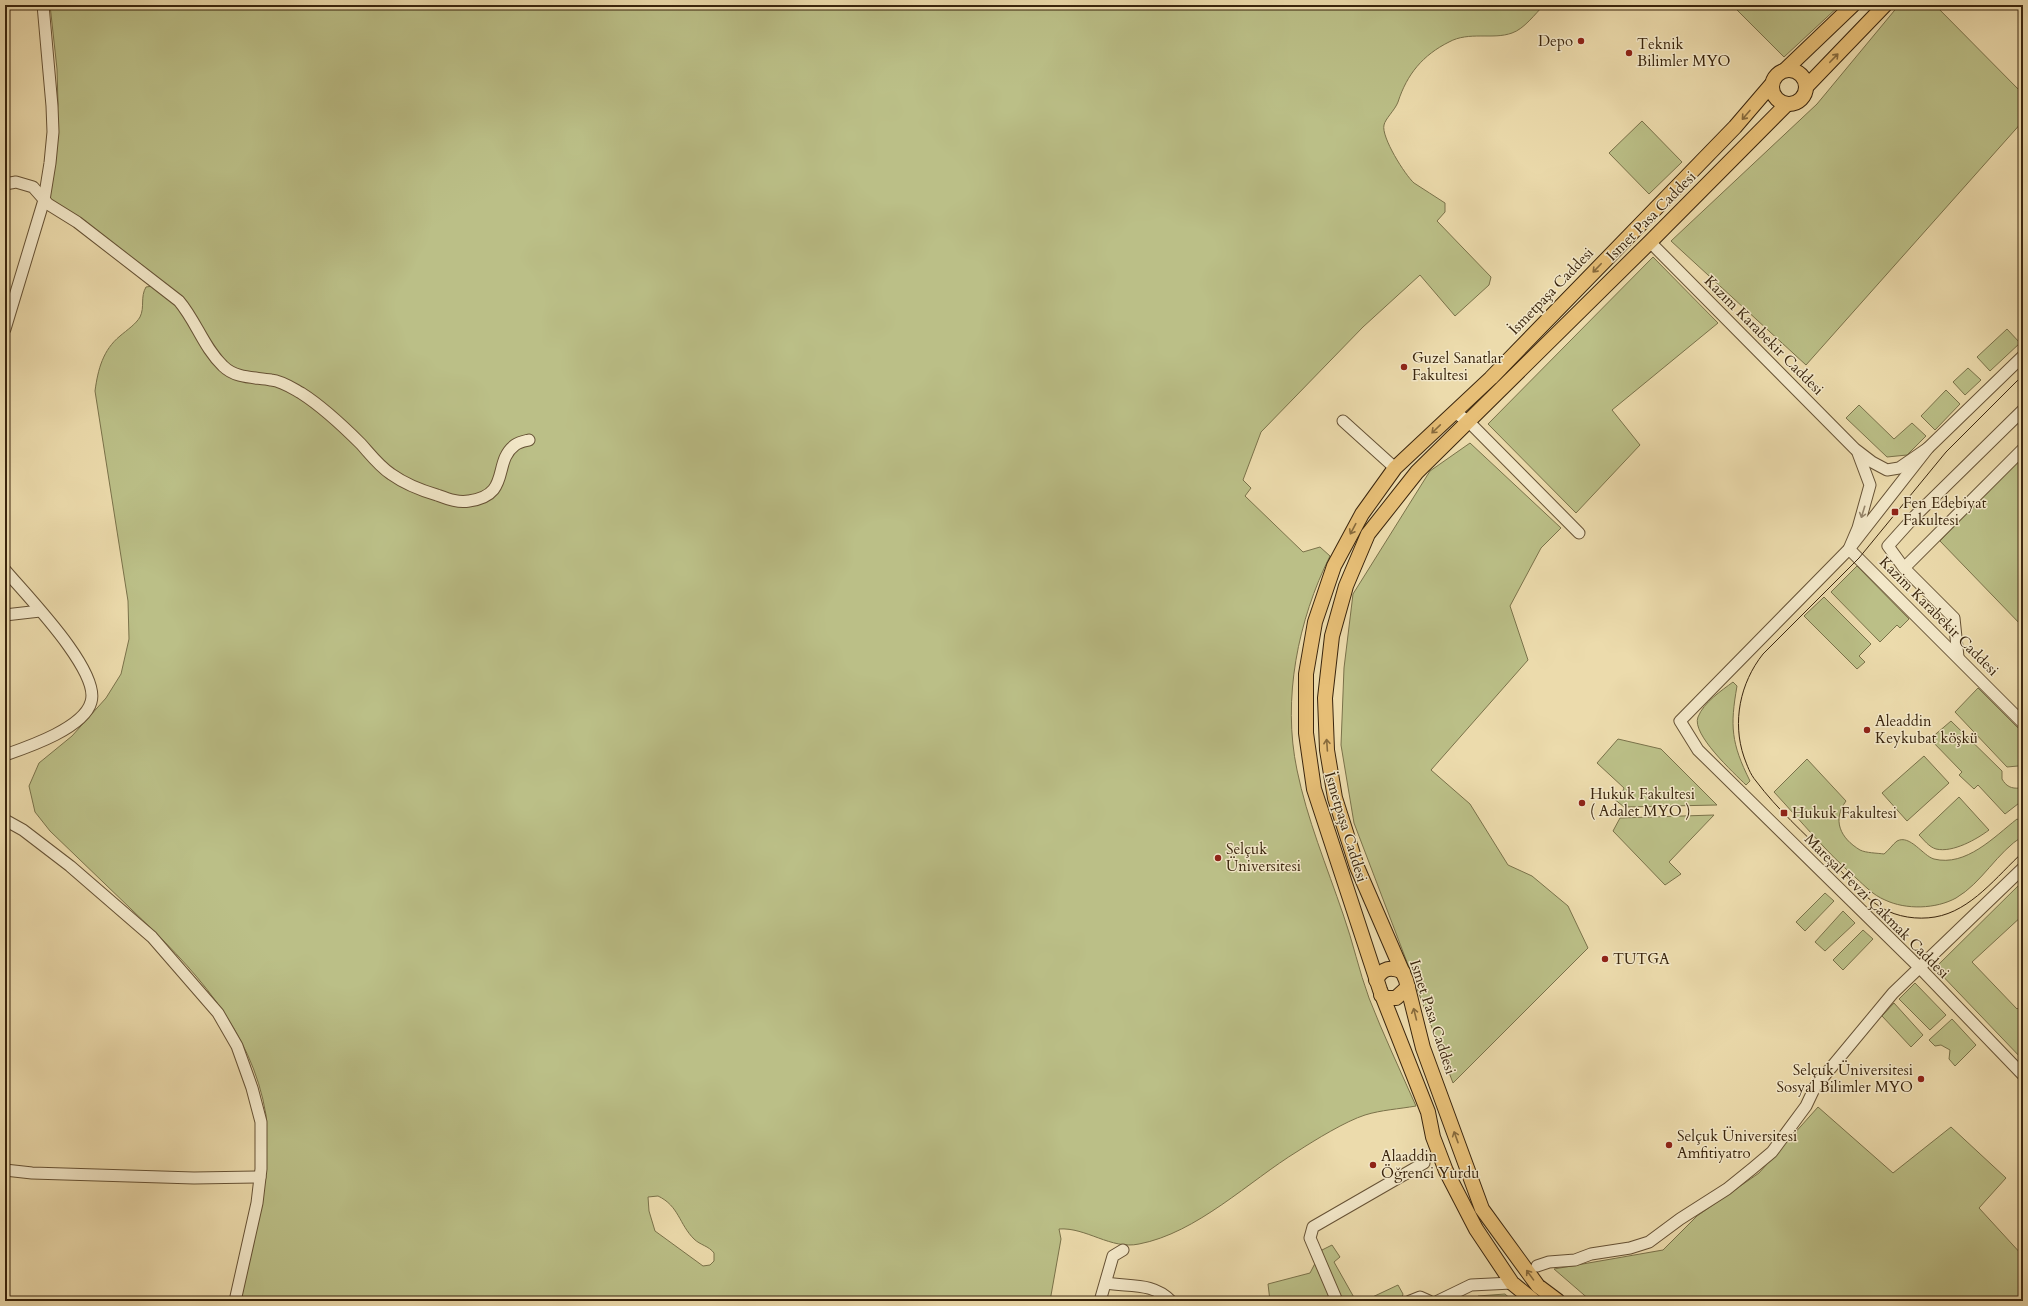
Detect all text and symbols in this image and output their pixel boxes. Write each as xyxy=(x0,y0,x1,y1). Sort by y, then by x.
place label: Depo xyxy=(1538,31,1573,51)
place label: Teknik Bilimler MYO xyxy=(1637,34,1731,71)
marker: Depo xyxy=(1576,36,1586,46)
marker: Teknik Bilimler MYO xyxy=(1624,48,1634,58)
one-way arrow xyxy=(1829,53,1839,63)
one-way arrow xyxy=(1741,109,1750,120)
street label: Ismet Pasa Caddesi xyxy=(1602,167,1700,265)
street label: İsmetpaşa Caddesi xyxy=(1504,243,1598,339)
one-way arrow xyxy=(1593,263,1602,273)
street label: Kazım Karabekir Caddesi xyxy=(1700,271,1828,399)
place label: Guzel Sanatlar Fakultesi xyxy=(1412,348,1504,385)
marker: Guzel Sanatlar Fakultesi xyxy=(1399,362,1409,372)
one-way arrow xyxy=(1431,425,1441,434)
place label: Fen Edebiyat Fakultesi xyxy=(1903,493,1987,530)
one-way arrow xyxy=(1859,505,1866,518)
marker: Fen Edebiyat Fakultesi xyxy=(1890,507,1900,517)
one-way arrow xyxy=(1349,523,1357,535)
street label: Kazim Karabekir Caddesi xyxy=(1875,552,2003,680)
place label: Aleaddin Keykubat köşkü xyxy=(1875,711,1978,748)
marker: Aleaddin Keykubat köşkü xyxy=(1862,725,1872,735)
one-way arrow xyxy=(1323,739,1331,752)
street label: İsmetpaşa Caddesi xyxy=(1320,769,1372,885)
place label: Hukuk Fakultesi ( Adalet MYO ) xyxy=(1590,784,1695,821)
marker: Hukuk Fakultesi ( Adalet MYO ) xyxy=(1577,798,1587,808)
place label: Hukuk Fakultesi xyxy=(1792,803,1897,823)
marker: Hukuk Fakultesi xyxy=(1779,808,1789,818)
street label: Mareşal Fevzi Çakmak Caddesi xyxy=(1800,829,1954,983)
place label: Selçuk Üniversitesi xyxy=(1226,839,1301,876)
marker: Selçuk Üniversitesi xyxy=(1213,853,1223,863)
place label: TUTGA xyxy=(1613,949,1670,969)
marker: TUTGA xyxy=(1600,954,1610,964)
street label: Ismet Pasa Caddesi xyxy=(1405,957,1461,1077)
one-way arrow xyxy=(1410,1008,1418,1021)
place label: Selçuk Üniversitesi Sosyal Bilimler MYO xyxy=(1777,1060,1913,1097)
marker: Selçuk Üniversitesi Sosyal Bilimler MYO xyxy=(1916,1074,1926,1084)
place label: Selçuk Üniversitesi Amfitiyatro xyxy=(1677,1126,1797,1163)
one-way arrow xyxy=(1451,1131,1459,1143)
marker: Selçuk Üniversitesi Amfitiyatro xyxy=(1664,1140,1674,1150)
place label: Alaaddin Öğrenci Yurdu xyxy=(1381,1146,1479,1183)
marker: Alaaddin Öğrenci Yurdu xyxy=(1368,1160,1378,1170)
one-way arrow xyxy=(1526,1269,1534,1280)

